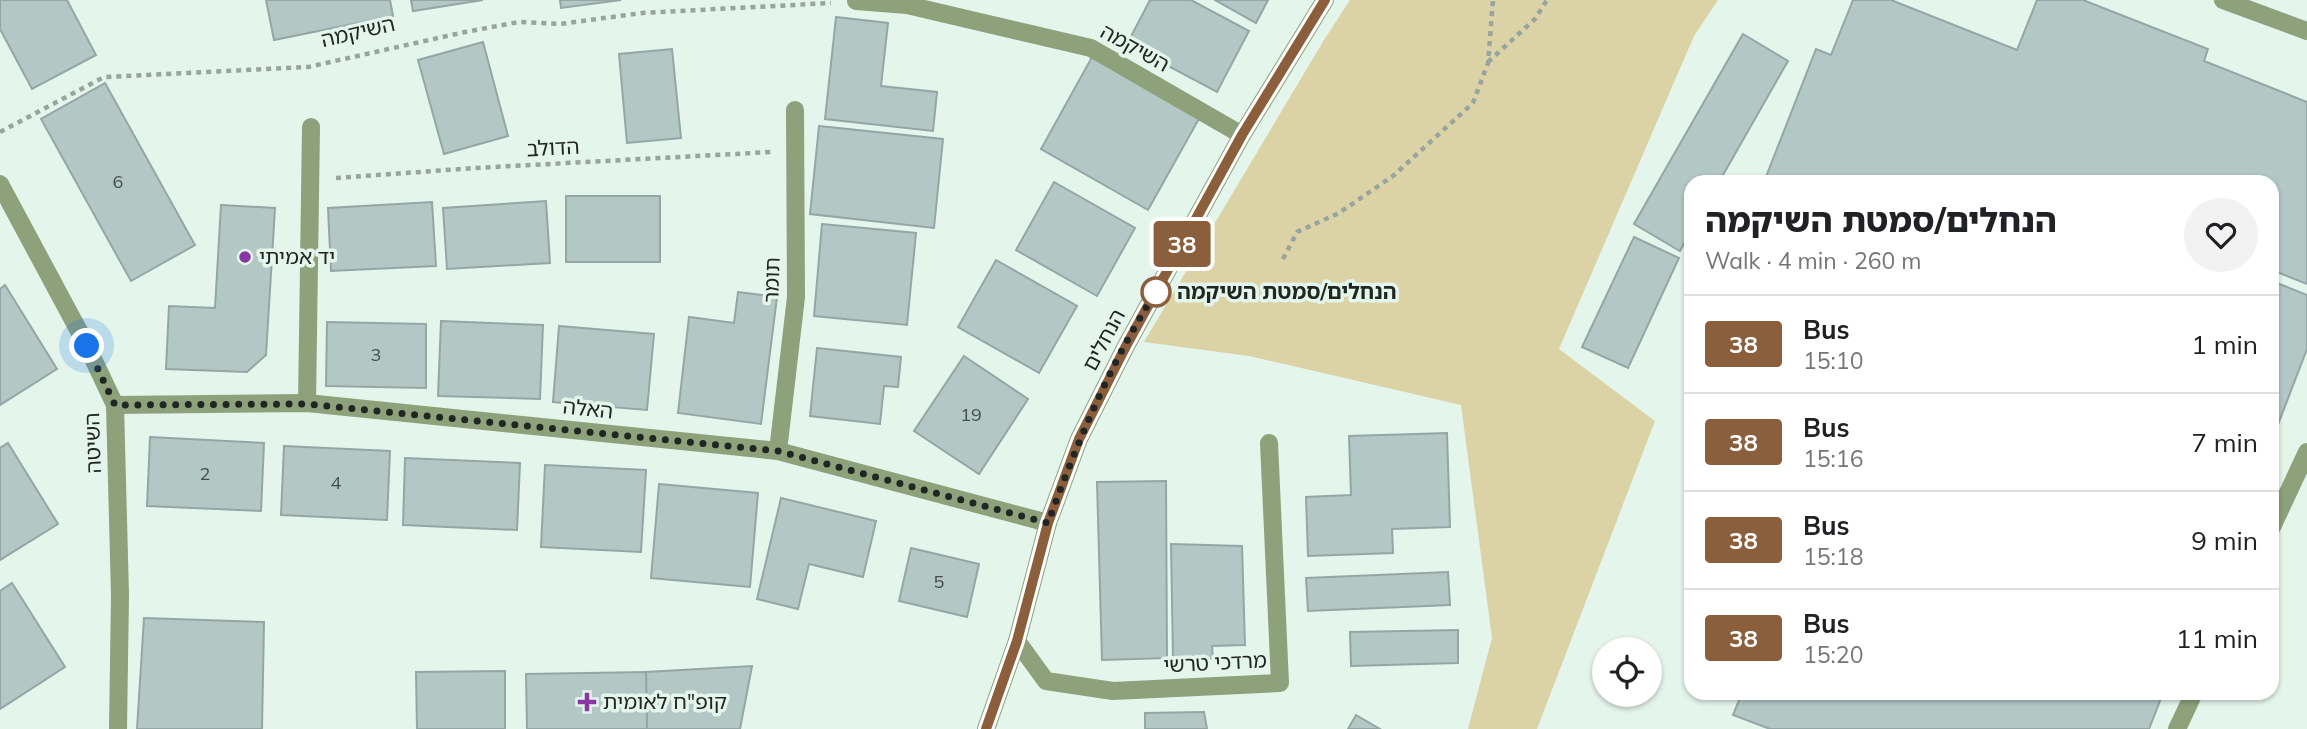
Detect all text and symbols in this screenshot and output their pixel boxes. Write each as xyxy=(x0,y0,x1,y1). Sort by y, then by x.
street label: השיקמה xyxy=(318,10,397,52)
street label: השיקמה xyxy=(1096,18,1175,77)
street label: הדולב xyxy=(526,133,580,161)
house number: 6 xyxy=(113,170,123,193)
button: heart xyxy=(2184,198,2258,272)
text: הנחלים/סמטת השיקמה xyxy=(1705,199,2057,240)
line badge: 38 xyxy=(1150,221,1214,267)
text: 38 xyxy=(1168,229,1196,259)
place label: יד אמיתי xyxy=(259,243,335,269)
text: Walk · 4 min · 260 m xyxy=(1705,246,1922,275)
marker: יד אמיתי xyxy=(237,249,253,265)
street label: תומר xyxy=(757,257,785,303)
marker: הנחלים/סמטת השיקמה xyxy=(1141,277,1171,307)
place label: הנחלים/סמטת השיקמה xyxy=(1177,278,1397,304)
street label: הנחלים xyxy=(1076,304,1130,375)
text: Bus xyxy=(1803,313,1849,346)
your location xyxy=(69,328,104,363)
text: 1 min xyxy=(2191,328,2258,361)
text: 38 xyxy=(1729,329,1758,359)
house number: 3 xyxy=(371,343,381,366)
text: 15:10 xyxy=(1803,346,1863,375)
street label: האלה xyxy=(562,392,615,424)
house number: 19 xyxy=(960,403,982,426)
text: Bus xyxy=(1803,411,1849,444)
street label: השיטה xyxy=(78,412,106,474)
text: 7 min xyxy=(2191,426,2258,459)
text: 38 xyxy=(1729,427,1758,457)
text: 15:16 xyxy=(1803,444,1863,473)
house number: 2 xyxy=(200,462,210,485)
house number: 4 xyxy=(331,471,342,494)
text: Bus xyxy=(1803,509,1849,542)
text: 9 min xyxy=(2191,524,2258,557)
text: 38 xyxy=(1729,525,1758,555)
text: 15:18 xyxy=(1803,542,1863,571)
house number: 5 xyxy=(934,570,945,593)
text: Bus xyxy=(1803,607,1849,640)
text: 11 min xyxy=(2176,622,2258,655)
text: 38 xyxy=(1729,623,1758,653)
map controls xyxy=(1592,637,1662,707)
button: locate xyxy=(1592,637,1662,707)
text: 15:20 xyxy=(1803,640,1863,669)
street label: מרדכי טרשי xyxy=(1163,646,1267,678)
place label: קופ"ח לאומית xyxy=(603,688,727,714)
marker: קופ"ח לאומית xyxy=(577,692,597,712)

